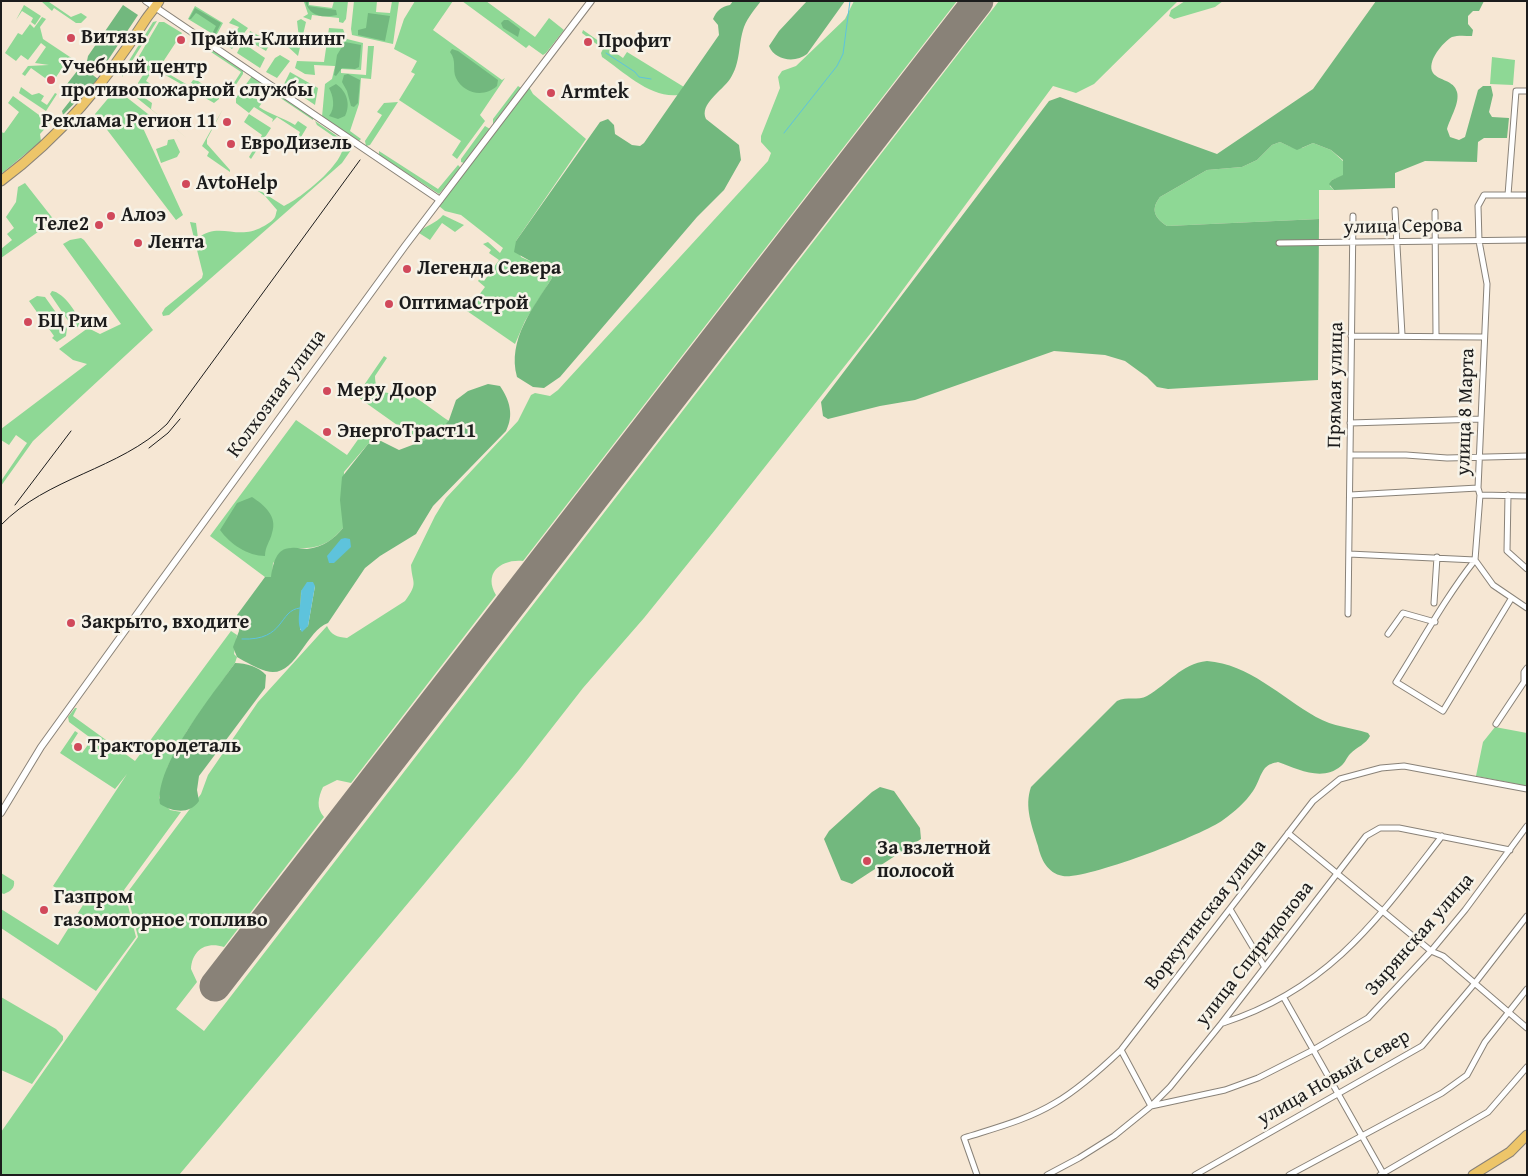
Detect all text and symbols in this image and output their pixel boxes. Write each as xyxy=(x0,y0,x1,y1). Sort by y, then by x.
place label: Витязь xyxy=(81,26,147,50)
place label: Прайм-Клининг xyxy=(191,28,345,52)
place label: Профит xyxy=(598,30,671,54)
marker: Витязь xyxy=(65,32,77,44)
marker: Прайм-Клининг xyxy=(175,34,187,46)
marker: Профит xyxy=(582,36,594,48)
place label: Учебный центр противопожарной службы xyxy=(61,56,313,103)
marker: Учебный центр противопожарной службы xyxy=(45,74,57,86)
place label: Armtek xyxy=(561,81,629,105)
marker: Armtek xyxy=(545,87,557,99)
place label: Реклама Регион 11 xyxy=(41,110,217,134)
marker: Реклама Регион 11 xyxy=(221,116,233,128)
place label: ЕвроДизель xyxy=(241,132,352,156)
marker: ЕвроДизель xyxy=(225,138,237,150)
place label: AvtoHelp xyxy=(196,172,278,196)
marker: AvtoHelp xyxy=(180,178,192,190)
place label: Алоэ xyxy=(121,204,166,228)
marker: Алоэ xyxy=(105,210,117,222)
place label: Теле2 xyxy=(35,213,89,237)
street label: улица Серова xyxy=(1343,214,1463,240)
marker: Теле2 xyxy=(93,219,105,231)
place label: Лента xyxy=(148,231,204,255)
marker: Лента xyxy=(132,237,144,249)
place label: Легенда Севера xyxy=(417,257,561,281)
marker: Легенда Севера xyxy=(401,263,413,275)
place label: ОптимаСтрой xyxy=(399,292,529,316)
marker: ОптимаСтрой xyxy=(383,298,395,310)
place label: БЦ Рим xyxy=(38,310,108,334)
marker: БЦ Рим xyxy=(22,316,34,328)
street label: Прямая улица xyxy=(1323,322,1349,448)
street label: Колхозная улица xyxy=(223,325,331,463)
street label: улица 8 Марта xyxy=(1452,348,1480,476)
place label: Меру Доор xyxy=(337,379,437,403)
marker: Меру Доор xyxy=(321,385,333,397)
place label: ЭнергоТраст11 xyxy=(337,420,476,444)
marker: ЭнергоТраст11 xyxy=(321,426,333,438)
place label: Закрыто, входите xyxy=(81,611,249,635)
marker: Закрыто, входите xyxy=(65,617,77,629)
place label: Трактородеталь xyxy=(88,735,241,759)
marker: Трактородеталь xyxy=(72,741,84,753)
street label: Воркутинская улица xyxy=(1140,835,1272,995)
place label: За взлетной полосой xyxy=(877,837,991,884)
marker: За взлетной полосой xyxy=(861,855,873,867)
street label: Зырянская улица xyxy=(1360,869,1480,1001)
street label: улица Спиридонова xyxy=(1191,877,1319,1031)
place label: Газпром газомоторное топливо xyxy=(54,886,268,933)
marker: Газпром газомоторное топливо xyxy=(38,904,50,916)
street label: улица Новый Север xyxy=(1253,1025,1415,1131)

